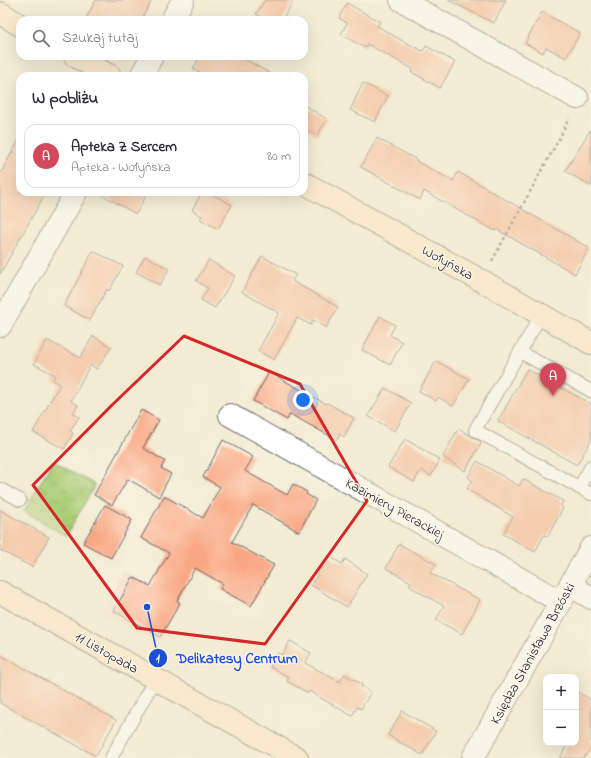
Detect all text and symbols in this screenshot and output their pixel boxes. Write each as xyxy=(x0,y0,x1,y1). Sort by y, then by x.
search box xyxy=(16,16,308,60)
icon: search xyxy=(30,27,52,49)
text: Szukaj tutaj xyxy=(62,27,138,49)
text: W pobliżu xyxy=(32,86,98,111)
text: Apteka Z Sercem xyxy=(71,136,177,158)
text: A xyxy=(42,147,50,166)
text: 80 m xyxy=(267,147,291,166)
text: Apteka · Wołyńska xyxy=(71,158,171,177)
street label: Wołyńska xyxy=(417,240,477,287)
pin: A xyxy=(540,363,566,396)
your location xyxy=(293,390,313,410)
street label: Kazimiery Pierackiej xyxy=(341,473,448,547)
street label: Księdza Stanisława Brzóski xyxy=(486,579,581,728)
street label: 11 Listopada xyxy=(71,627,142,679)
callout: Delikatesy Centrum xyxy=(148,644,305,671)
text: Delikatesy Centrum xyxy=(175,648,298,672)
text: 1 xyxy=(156,650,160,668)
map controls xyxy=(543,674,579,746)
button: + xyxy=(543,674,579,710)
button: − xyxy=(543,710,579,746)

